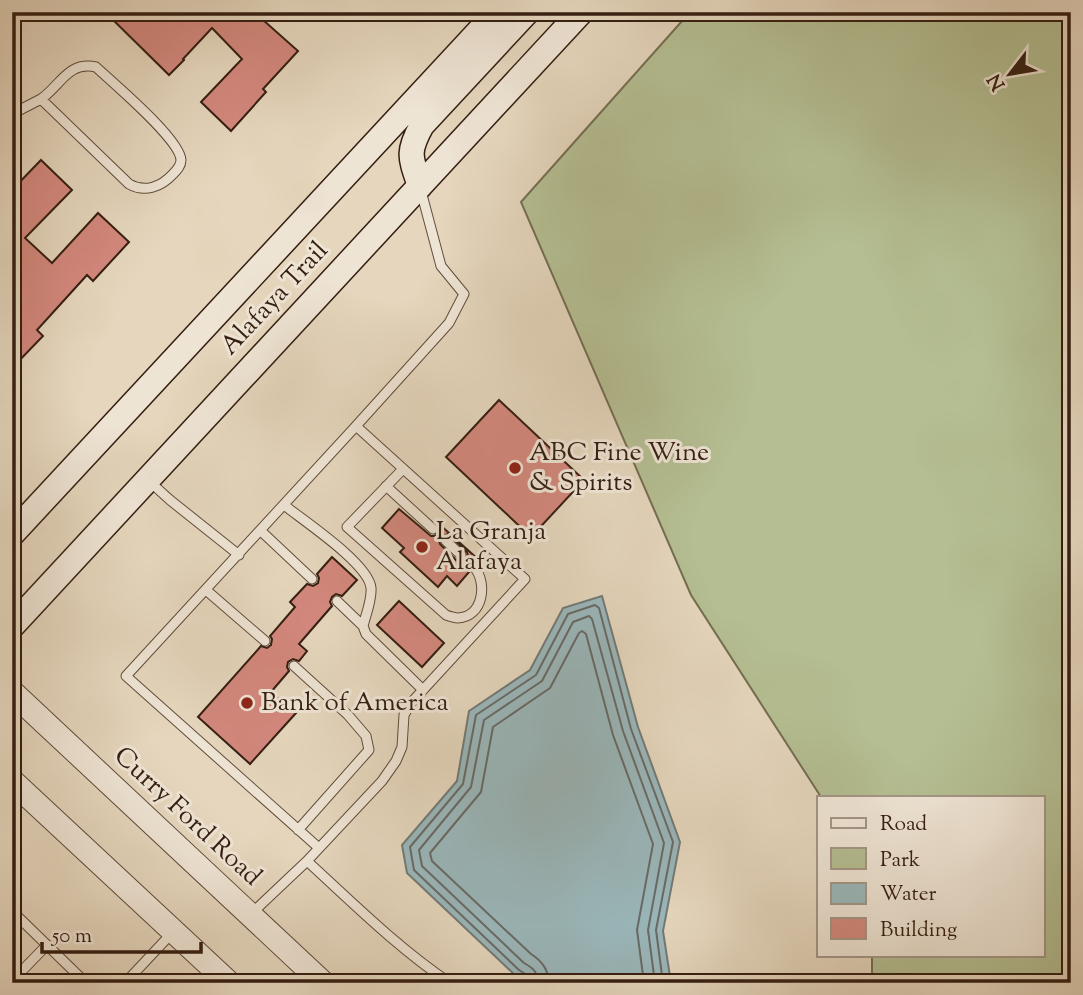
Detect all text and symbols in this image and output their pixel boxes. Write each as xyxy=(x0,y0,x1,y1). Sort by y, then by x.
north arrow xyxy=(974,38,1044,108)
text: N xyxy=(982,68,1013,95)
street label: Alafaya Trail xyxy=(212,234,338,364)
place label: ABC Fine Wine & Spirits xyxy=(529,435,709,502)
marker: ABC Fine Wine & Spirits xyxy=(507,460,523,476)
place label: La Granja Alafaya xyxy=(436,514,546,581)
marker: La Granja Alafaya xyxy=(414,539,430,555)
place label: Bank of America xyxy=(261,685,448,722)
marker: Bank of America xyxy=(239,695,255,711)
street label: Curry Ford Road xyxy=(105,739,269,896)
legend xyxy=(817,796,1044,956)
text: Road xyxy=(880,810,927,840)
text: Park xyxy=(880,846,921,876)
text: Water xyxy=(880,880,937,910)
scale bar xyxy=(42,911,201,955)
text: Building xyxy=(880,916,957,946)
text: 50 m xyxy=(51,922,92,952)

